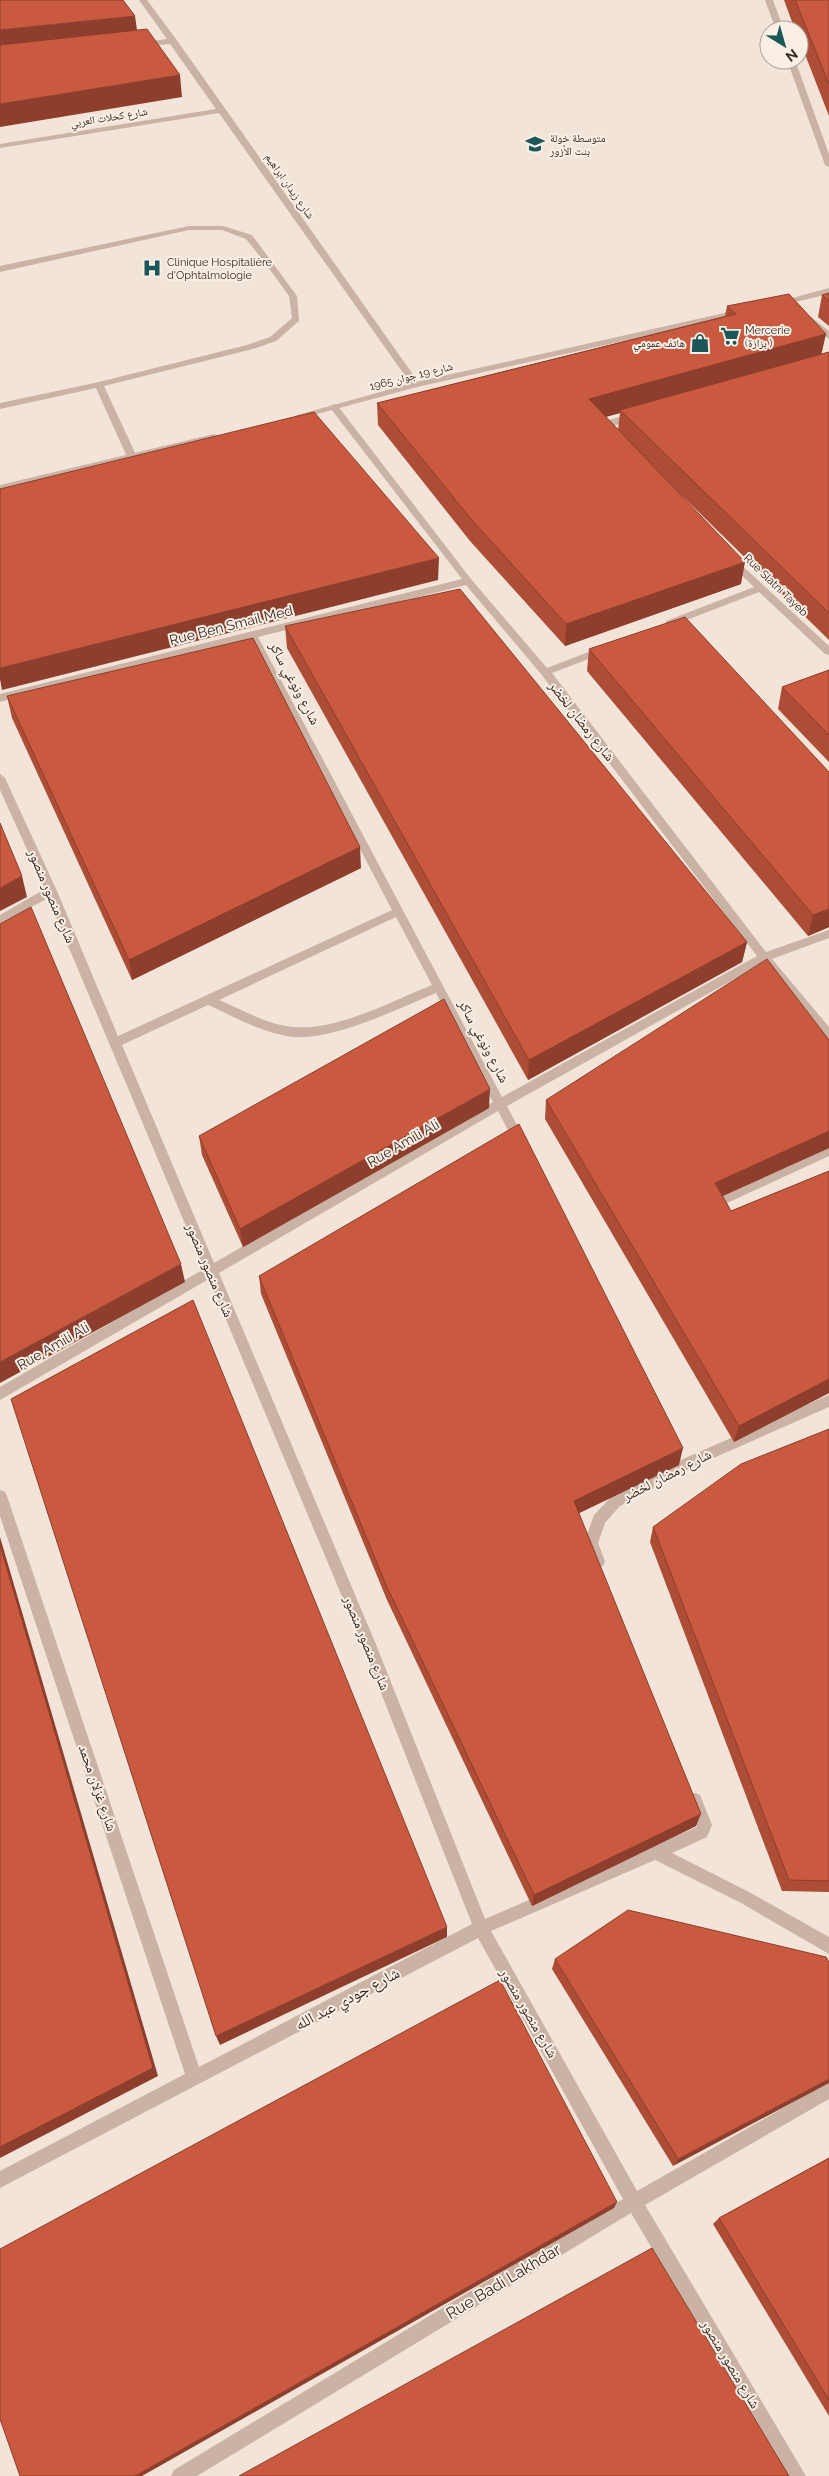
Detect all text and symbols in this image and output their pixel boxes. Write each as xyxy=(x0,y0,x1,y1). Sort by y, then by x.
north arrow xyxy=(759,20,809,70)
text: N xyxy=(783,46,801,65)
street label: شارع كحلات العربي xyxy=(69,105,149,132)
place label: متوسطة خولة بنت الأزور xyxy=(549,132,606,158)
school or university icon: متوسطة خولة بنت الأزور xyxy=(524,133,546,155)
street label: شارع زيدان ابراهيم xyxy=(261,151,317,222)
place label: Clinique Hospitalière d'Ophtalmologie xyxy=(167,256,273,282)
hospital icon: Clinique Hospitalière d'Ophtalmologie xyxy=(141,257,163,279)
place label: Mercerie (بزازة ) xyxy=(745,324,790,350)
supermarket icon: Mercerie (بزازة ) xyxy=(719,325,741,347)
shop icon: هاتف عمومي xyxy=(689,332,711,354)
place label: هاتف عمومي xyxy=(633,337,685,352)
street label: شارع 19 جوان 1965 xyxy=(368,360,454,393)
street label: Rue Slatni Tayeb xyxy=(741,552,810,619)
street label: Rue Ben Smail Med xyxy=(168,602,294,648)
street label: شارع ونوغي ساكر xyxy=(263,638,324,729)
street label: شارع رمضان لخضر xyxy=(544,677,618,765)
street label: شارع منصور منصور xyxy=(23,846,79,946)
street label: شارع ونوغي ساكر xyxy=(452,996,513,1087)
street label: Rue Amili Ali xyxy=(364,1116,442,1170)
street label: شارع منصور منصور xyxy=(181,1220,237,1320)
street label: Rue Amili Ali xyxy=(14,1319,92,1373)
street label: شارع رمضان لخضر xyxy=(619,1446,715,1506)
street label: شارع منصور منصور xyxy=(339,1593,393,1693)
street label: شارع غزلان محمد xyxy=(74,1743,120,1834)
street label: شارع جودي عبد الله xyxy=(292,1963,404,2037)
street label: شارع منصور منصور xyxy=(495,1965,561,2061)
street label: Rue Badi Lakhdar xyxy=(443,2240,564,2323)
street label: شارع منصور منصور xyxy=(696,2316,764,2412)

